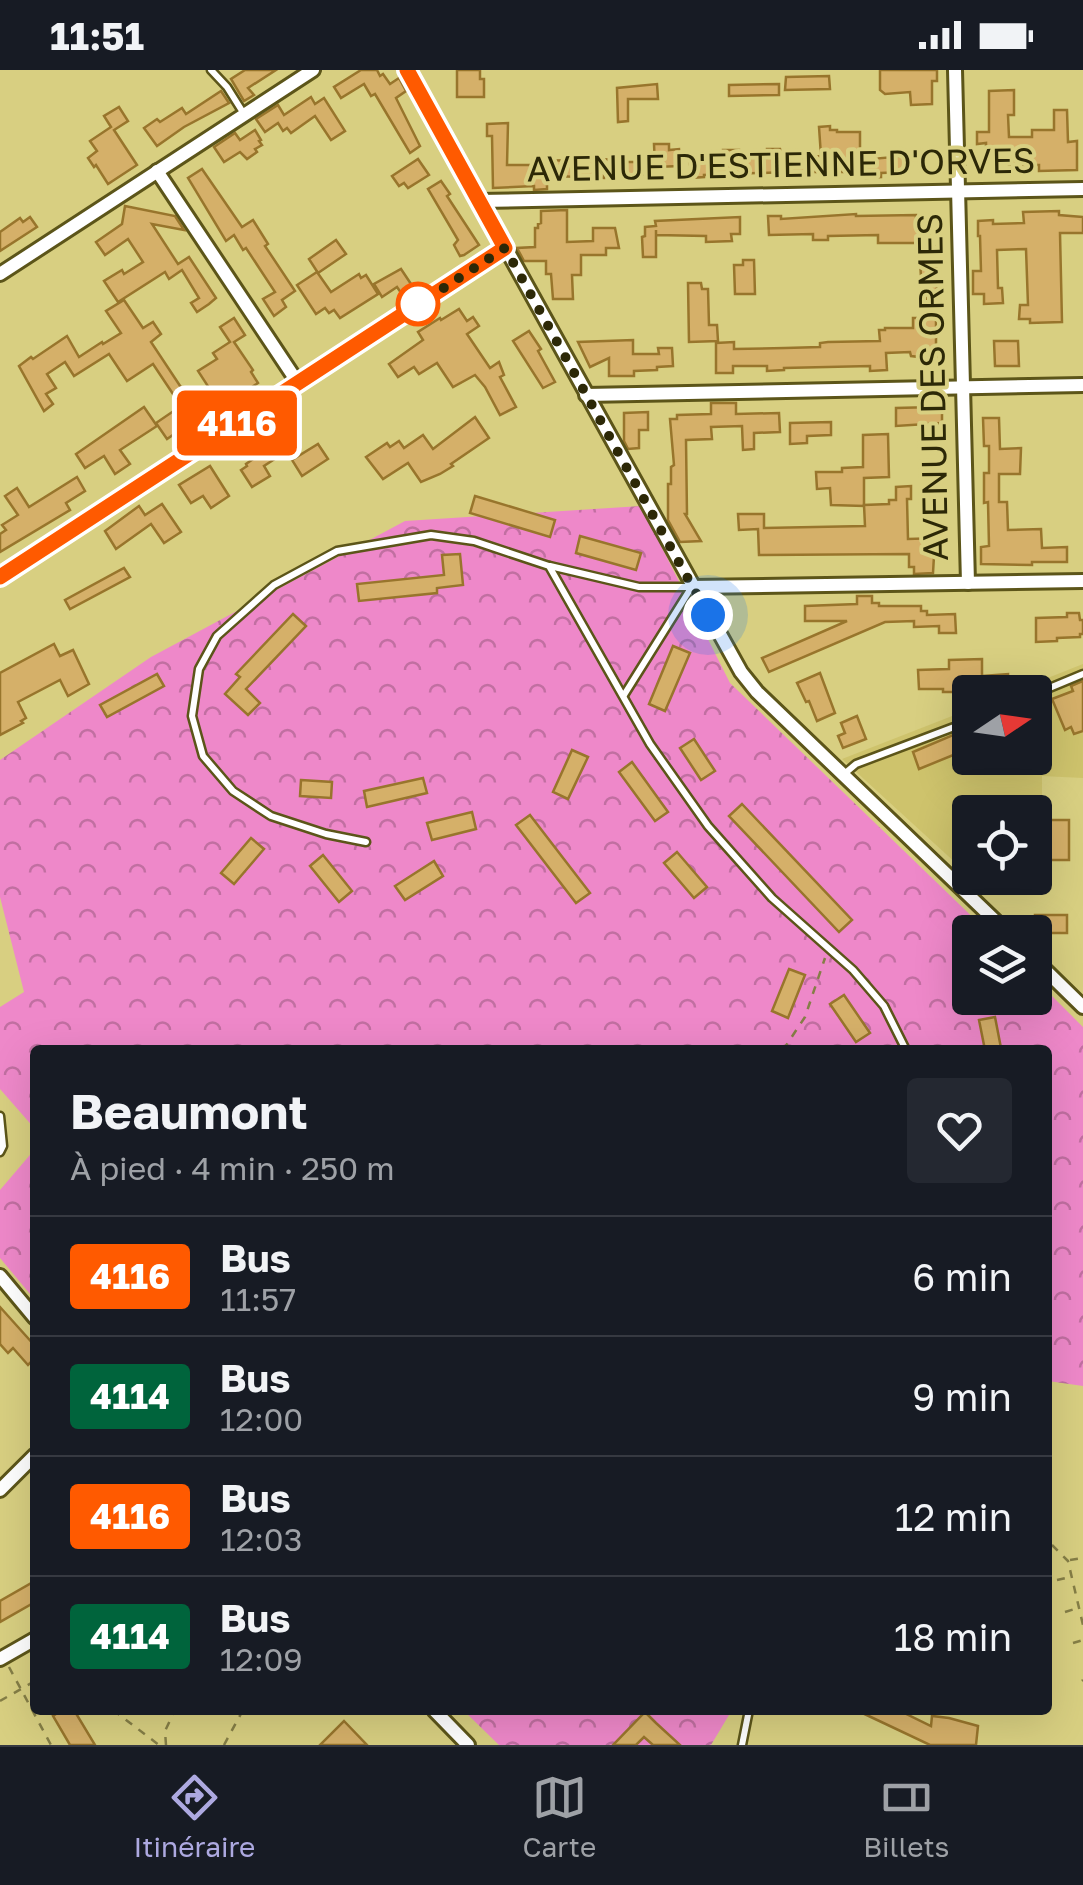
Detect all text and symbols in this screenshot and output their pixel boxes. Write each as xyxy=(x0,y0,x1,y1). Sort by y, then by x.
text: 11:51 xyxy=(50,13,144,58)
street label: AVENUE D'ESTIENNE D'ORVES xyxy=(526,139,1036,189)
street label: AVENUE DES ORMES xyxy=(908,213,956,561)
unlabelled marker xyxy=(397,283,439,325)
line badge: 4116 xyxy=(167,390,307,456)
text: 4116 xyxy=(197,402,277,444)
your location xyxy=(683,590,733,640)
north arrow xyxy=(952,675,1052,775)
map controls xyxy=(952,675,1052,1015)
button: locate xyxy=(952,795,1052,895)
button: layers xyxy=(952,915,1052,1015)
button: heart xyxy=(907,1078,1012,1183)
text: Beaumont xyxy=(70,1082,308,1140)
text: À pied · 4 min · 250 m xyxy=(70,1149,395,1187)
text: Bus xyxy=(220,1235,291,1280)
text: 6 min xyxy=(912,1254,1012,1299)
text: 4116 xyxy=(90,1255,170,1297)
text: 11:57 xyxy=(220,1280,296,1318)
text: Bus xyxy=(220,1355,291,1400)
text: 9 min xyxy=(912,1374,1012,1419)
text: 4114 xyxy=(90,1375,170,1417)
text: 12:00 xyxy=(220,1400,303,1438)
text: Bus xyxy=(220,1475,291,1520)
text: 12 min xyxy=(895,1494,1012,1539)
text: 4116 xyxy=(90,1495,170,1537)
text: 12:03 xyxy=(220,1520,302,1558)
text: Bus xyxy=(220,1595,291,1640)
text: 18 min xyxy=(894,1614,1012,1659)
text: 4114 xyxy=(90,1615,170,1657)
text: 12:09 xyxy=(220,1640,303,1678)
tab: Itinéraire xyxy=(134,1770,255,1863)
tab: Carte xyxy=(522,1770,596,1863)
tab: Billets xyxy=(863,1770,949,1863)

